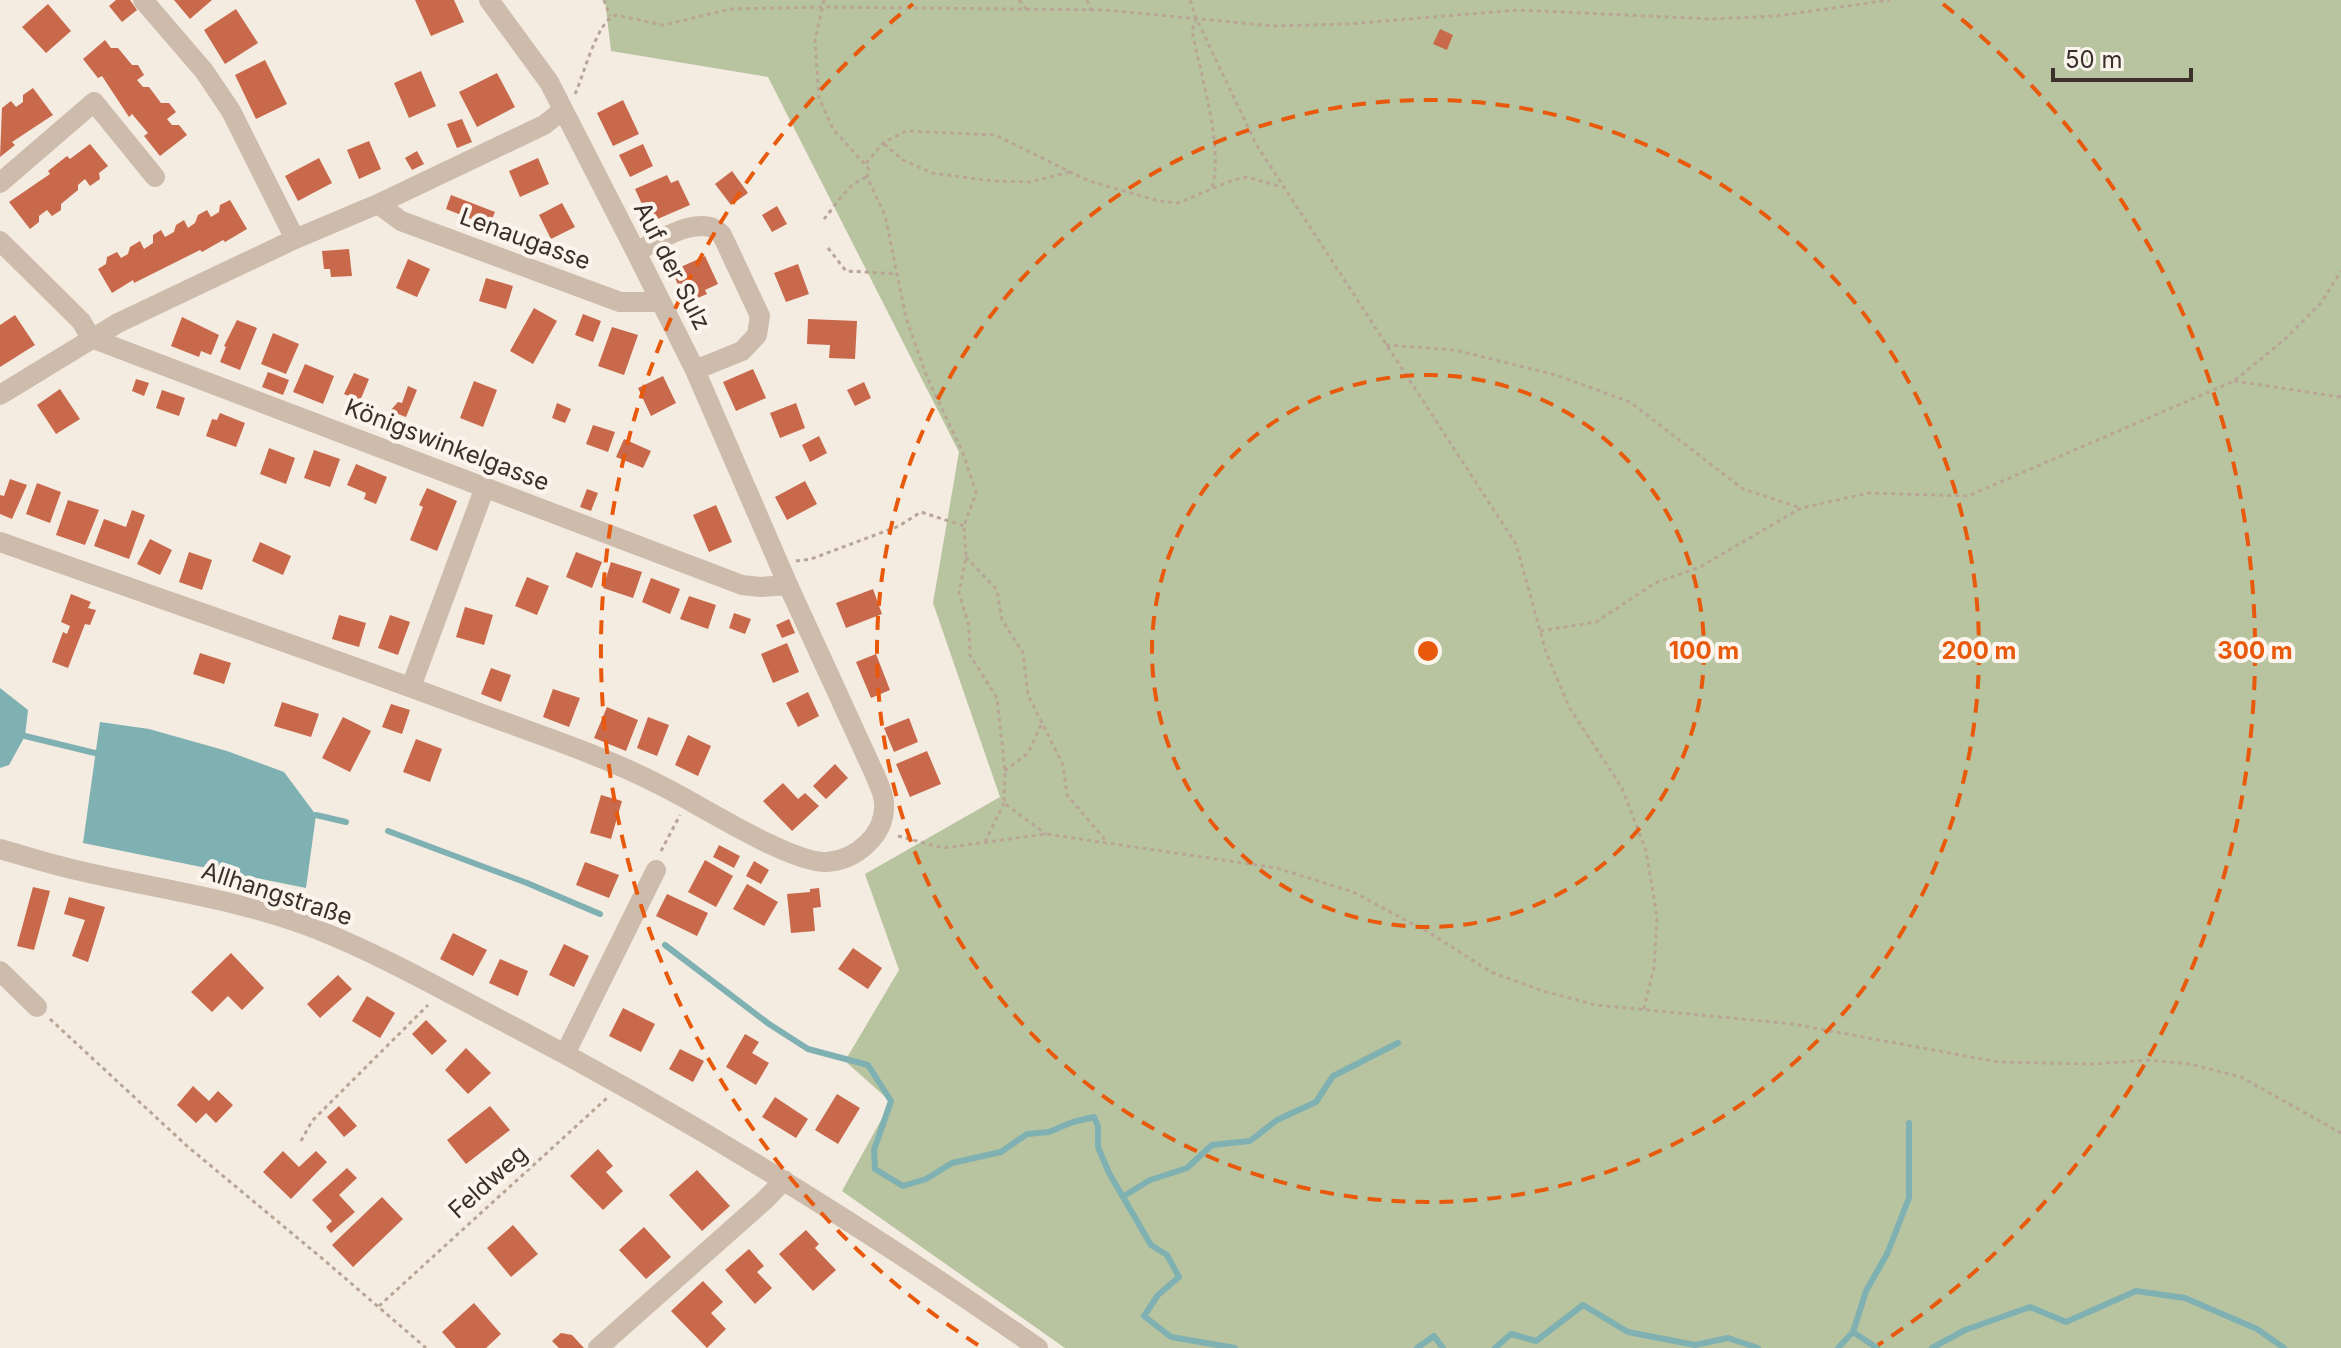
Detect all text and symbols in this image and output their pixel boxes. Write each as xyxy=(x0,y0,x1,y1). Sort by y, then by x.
scale bar xyxy=(2053,32,2191,82)
text: 50 m xyxy=(2065,45,2123,74)
street label: Auf der Sulz xyxy=(628,197,717,335)
street label: Lenaugasse xyxy=(456,201,594,276)
street label: Königswinkelgasse xyxy=(341,392,553,497)
text: 100 m xyxy=(1669,636,1739,665)
text: 200 m xyxy=(1941,636,2017,665)
text: 300 m xyxy=(2217,636,2293,665)
centre of rings xyxy=(1414,637,1442,665)
street label: Allhangstraße xyxy=(198,856,356,932)
street label: Feldweg xyxy=(442,1139,533,1224)

